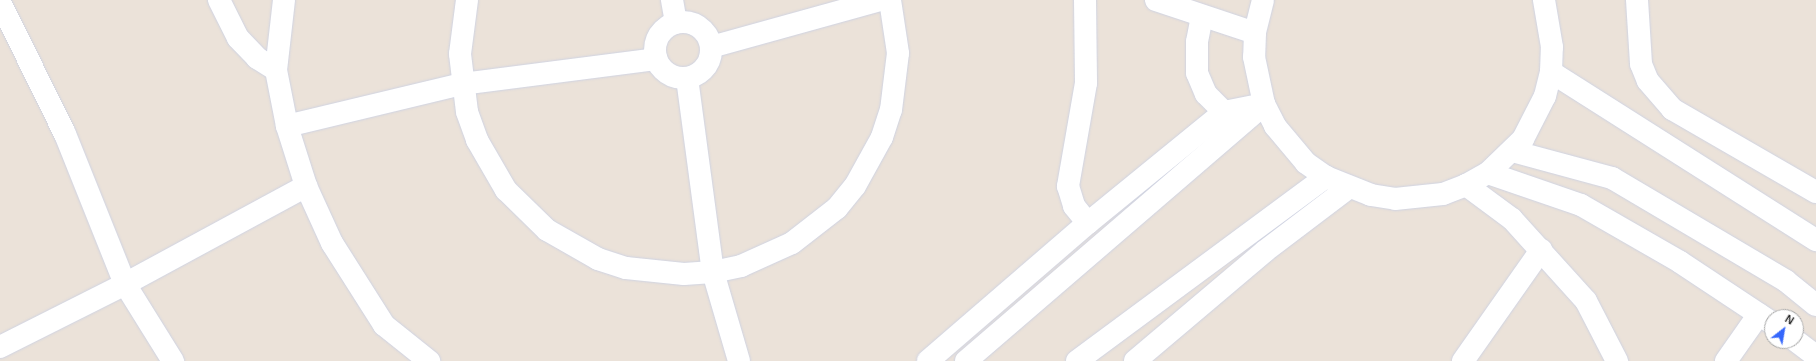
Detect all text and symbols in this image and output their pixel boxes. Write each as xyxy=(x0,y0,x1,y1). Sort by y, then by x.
north arrow xyxy=(1764,309,1804,349)
text: N xyxy=(1783,312,1796,327)

